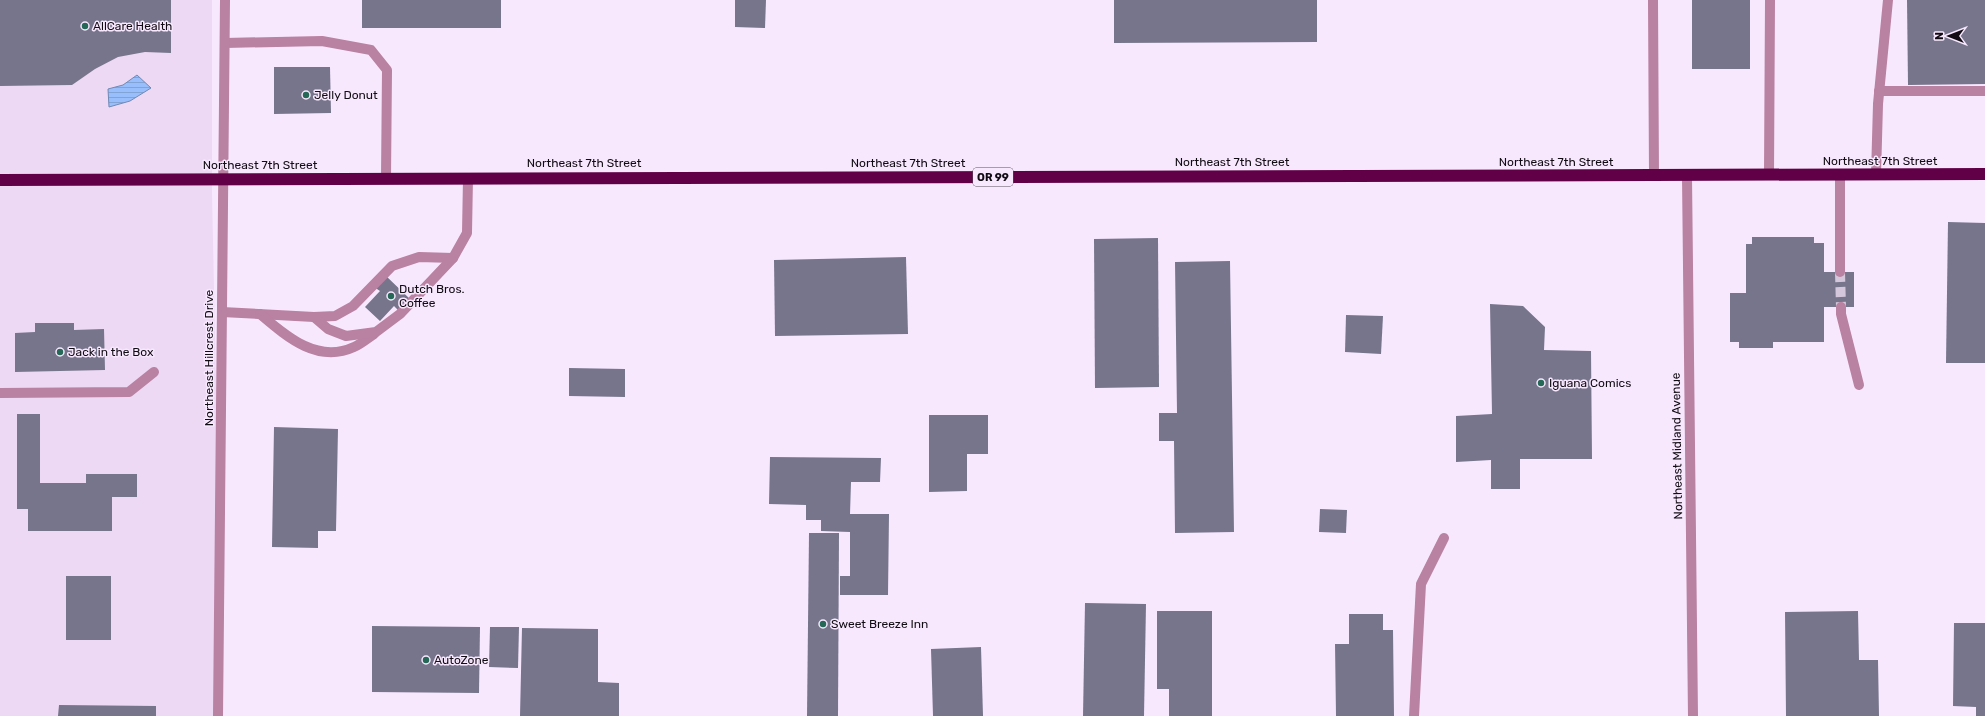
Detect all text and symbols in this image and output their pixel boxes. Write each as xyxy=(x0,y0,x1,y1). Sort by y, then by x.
north arrow xyxy=(1929,16,1969,56)
place label: AllCare Health xyxy=(93,19,172,33)
marker: AllCare Health xyxy=(80,21,90,31)
text: N xyxy=(1933,32,1946,40)
place label: Jelly Donut xyxy=(314,88,378,102)
marker: Jelly Donut xyxy=(301,90,311,100)
street label: Northeast 7th Street xyxy=(1823,154,1938,168)
street label: Northeast 7th Street xyxy=(1175,155,1290,169)
street label: Northeast 7th Street xyxy=(1499,155,1614,169)
street label: Northeast 7th Street xyxy=(527,156,642,170)
street label: Northeast 7th Street xyxy=(851,156,966,170)
street label: Northeast 7th Street xyxy=(203,158,318,172)
road number: OR 99 xyxy=(973,168,1013,186)
place label: Dutch Bros. Coffee xyxy=(399,282,465,310)
street label: Northeast Hillcrest Drive xyxy=(202,289,216,426)
marker: Dutch Bros. Coffee xyxy=(386,291,396,301)
place label: Jack in the Box xyxy=(68,345,154,359)
marker: Jack in the Box xyxy=(55,347,65,357)
street label: Northeast Midland Avenue xyxy=(1669,372,1685,520)
place label: Iguana Comics xyxy=(1549,376,1631,390)
marker: Iguana Comics xyxy=(1536,378,1546,388)
place label: Sweet Breeze Inn xyxy=(831,617,928,631)
marker: Sweet Breeze Inn xyxy=(818,619,828,629)
place label: AutoZone xyxy=(434,653,489,667)
marker: AutoZone xyxy=(421,655,431,665)

